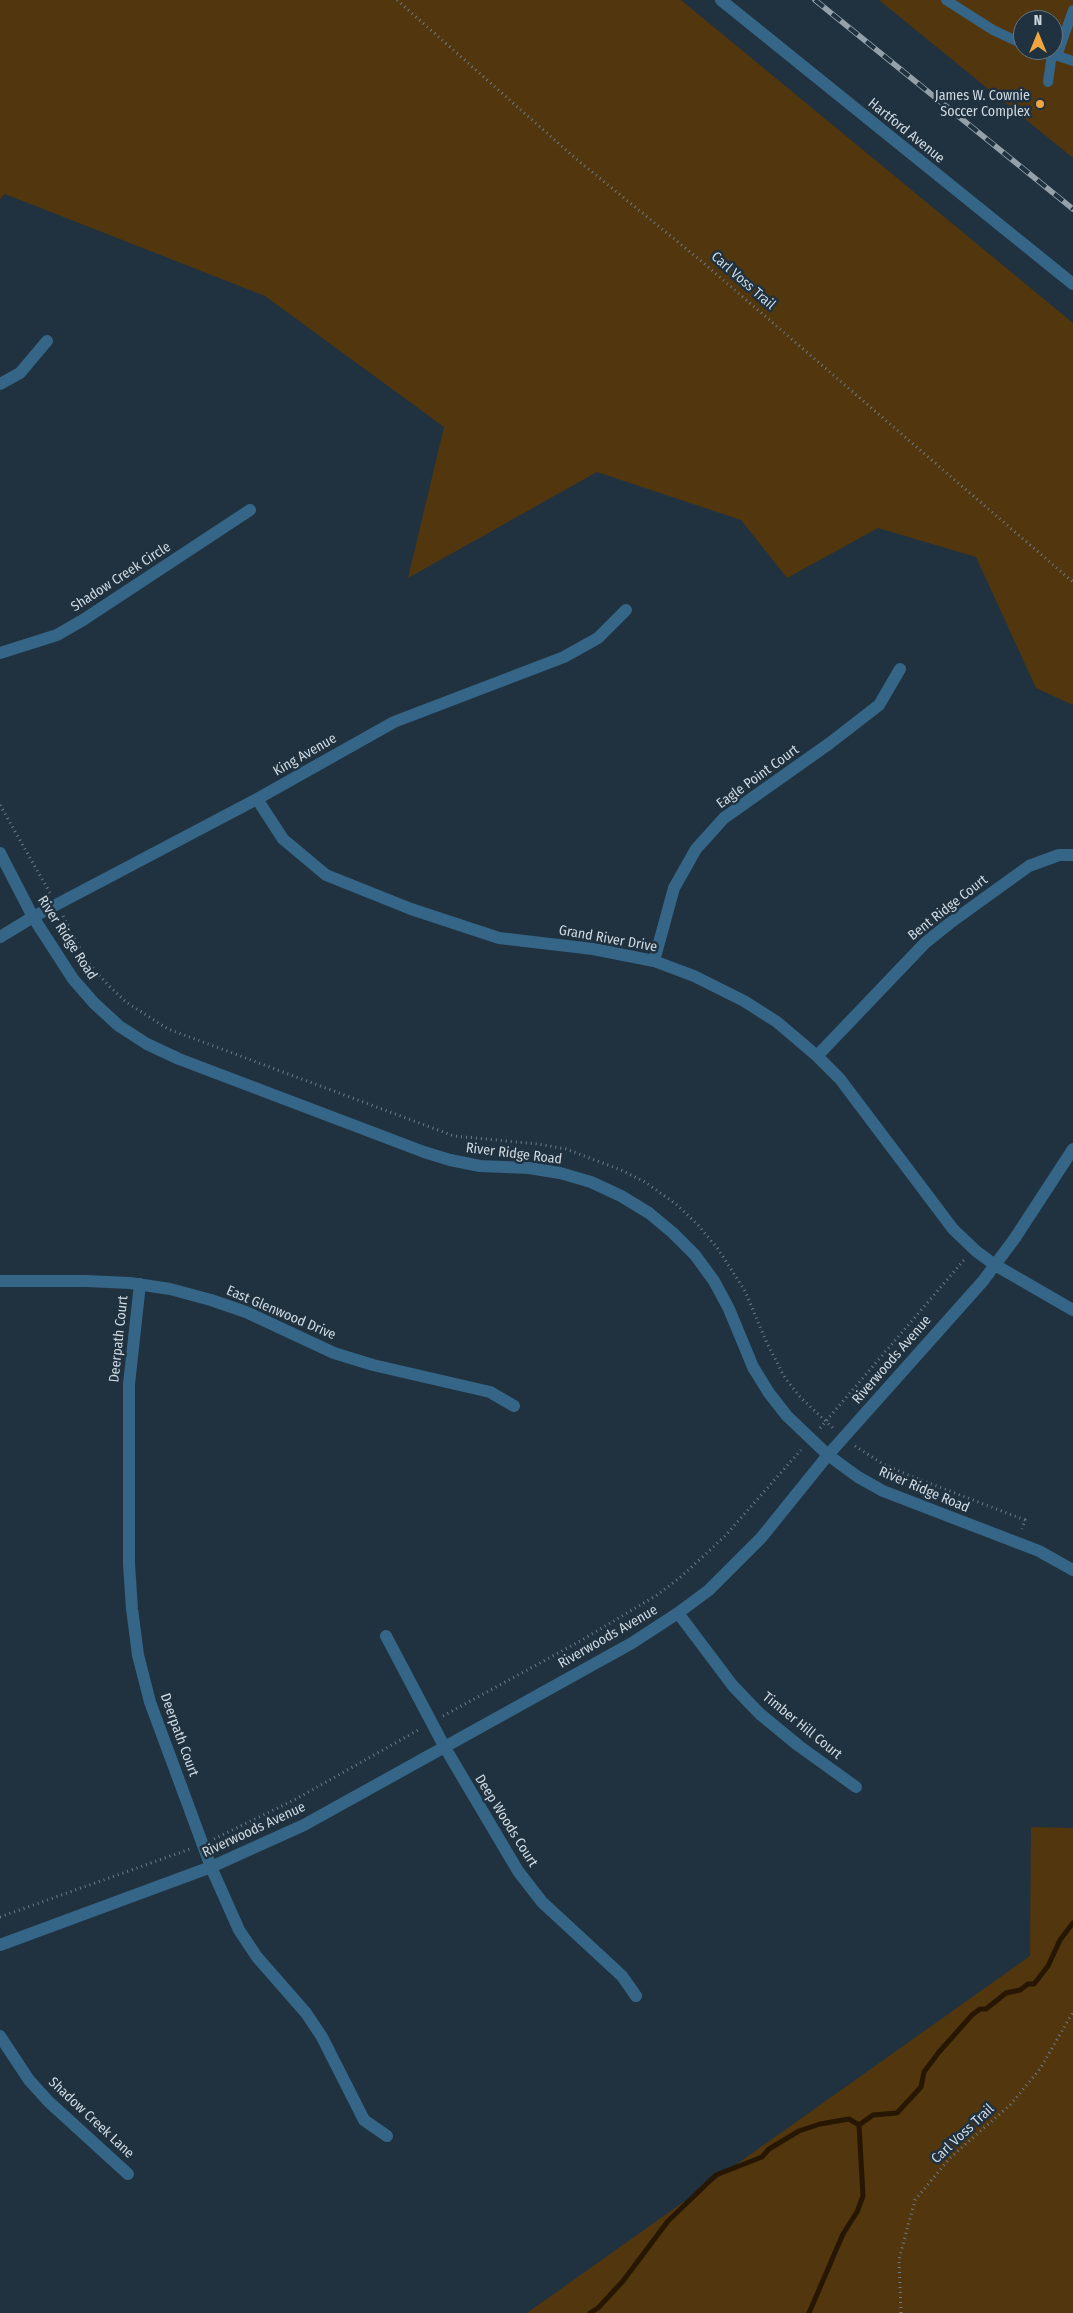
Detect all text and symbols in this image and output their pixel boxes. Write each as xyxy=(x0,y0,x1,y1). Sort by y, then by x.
north arrow xyxy=(1013,10,1063,60)
text: N xyxy=(1034,12,1042,29)
place label: James W. Cownie Soccer Complex xyxy=(935,88,1030,120)
street label: Hartford Avenue xyxy=(864,95,948,167)
marker: James W. Cownie Soccer Complex xyxy=(1034,98,1046,110)
street label: Carl Voss Trail xyxy=(707,249,779,313)
street label: Shadow Creek Circle xyxy=(68,539,174,615)
street label: King Avenue xyxy=(270,730,340,780)
street label: Eagle Point Court xyxy=(714,742,802,812)
street label: Bent Ridge Court xyxy=(905,872,991,944)
street label: River Ridge Road xyxy=(34,893,100,983)
street label: Grand River Drive xyxy=(558,922,658,956)
street label: River Ridge Road xyxy=(465,1140,563,1168)
street label: East Glenwood Drive xyxy=(224,1282,338,1344)
street label: Deerpath Court xyxy=(106,1295,132,1383)
street label: Riverwoods Avenue xyxy=(849,1312,935,1408)
street label: River Ridge Road xyxy=(876,1463,972,1517)
street label: Riverwoods Avenue xyxy=(555,1602,661,1672)
street label: Timber Hill Court xyxy=(759,1689,845,1763)
street label: Deerpath Court xyxy=(156,1691,202,1779)
street label: Deep Woods Court xyxy=(471,1772,541,1870)
street label: Riverwoods Avenue xyxy=(200,1799,308,1861)
street label: Shadow Creek Lane xyxy=(45,2074,137,2162)
street label: Carl Voss Trail xyxy=(928,2101,998,2167)

